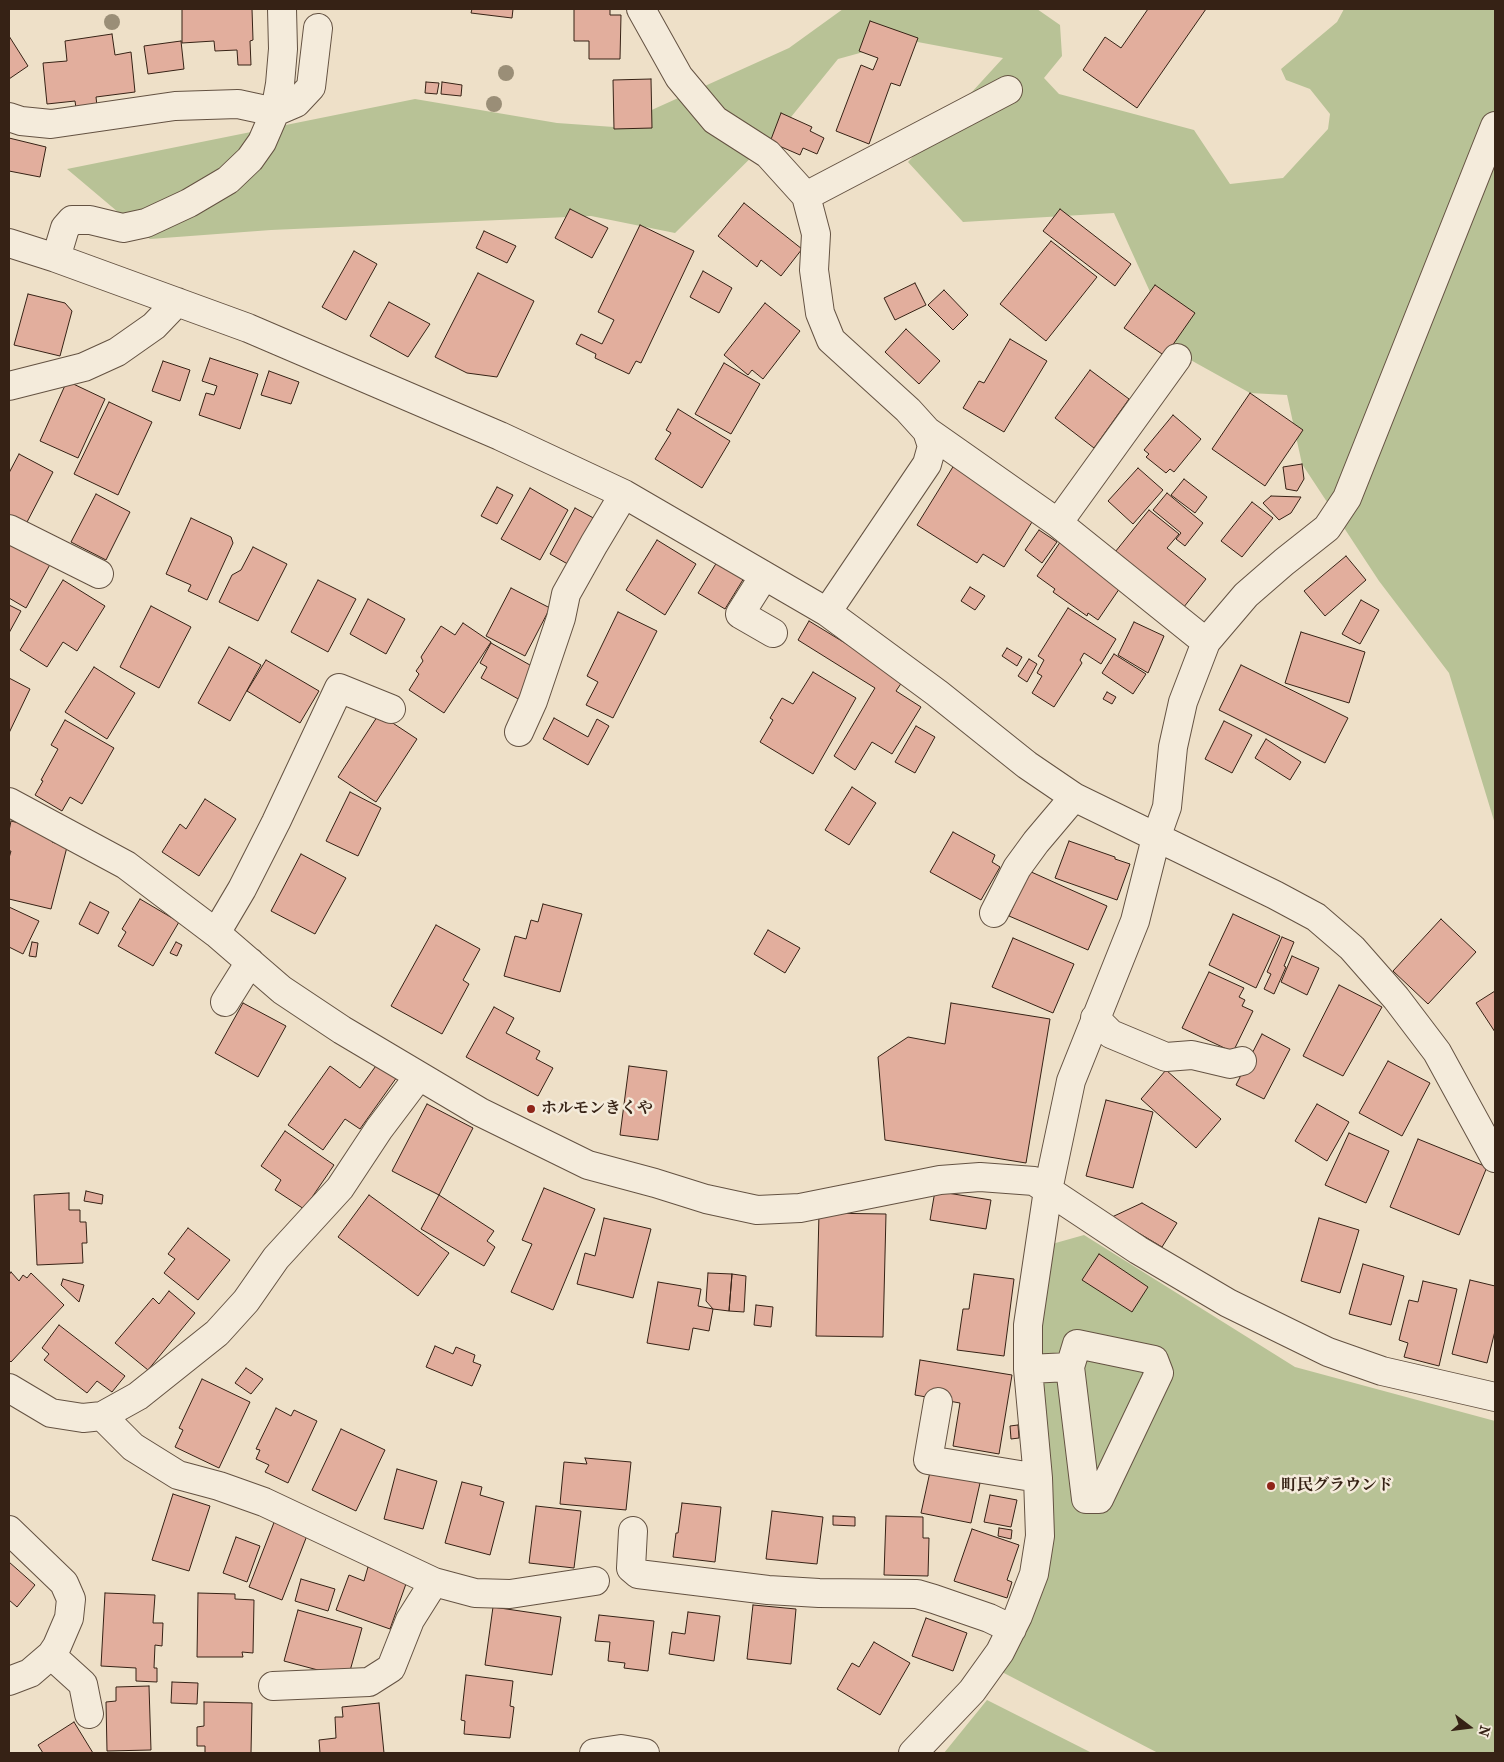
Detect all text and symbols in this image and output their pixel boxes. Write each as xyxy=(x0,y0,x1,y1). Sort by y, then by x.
place label: ホルモンきくや xyxy=(541,1099,653,1119)
marker: ホルモンきくや xyxy=(525,1103,537,1115)
place label: 町民グラウンド xyxy=(1281,1476,1393,1496)
marker: 町民グラウンド xyxy=(1265,1480,1277,1492)
north arrow xyxy=(1444,1702,1494,1752)
text: N xyxy=(1474,1724,1494,1738)

